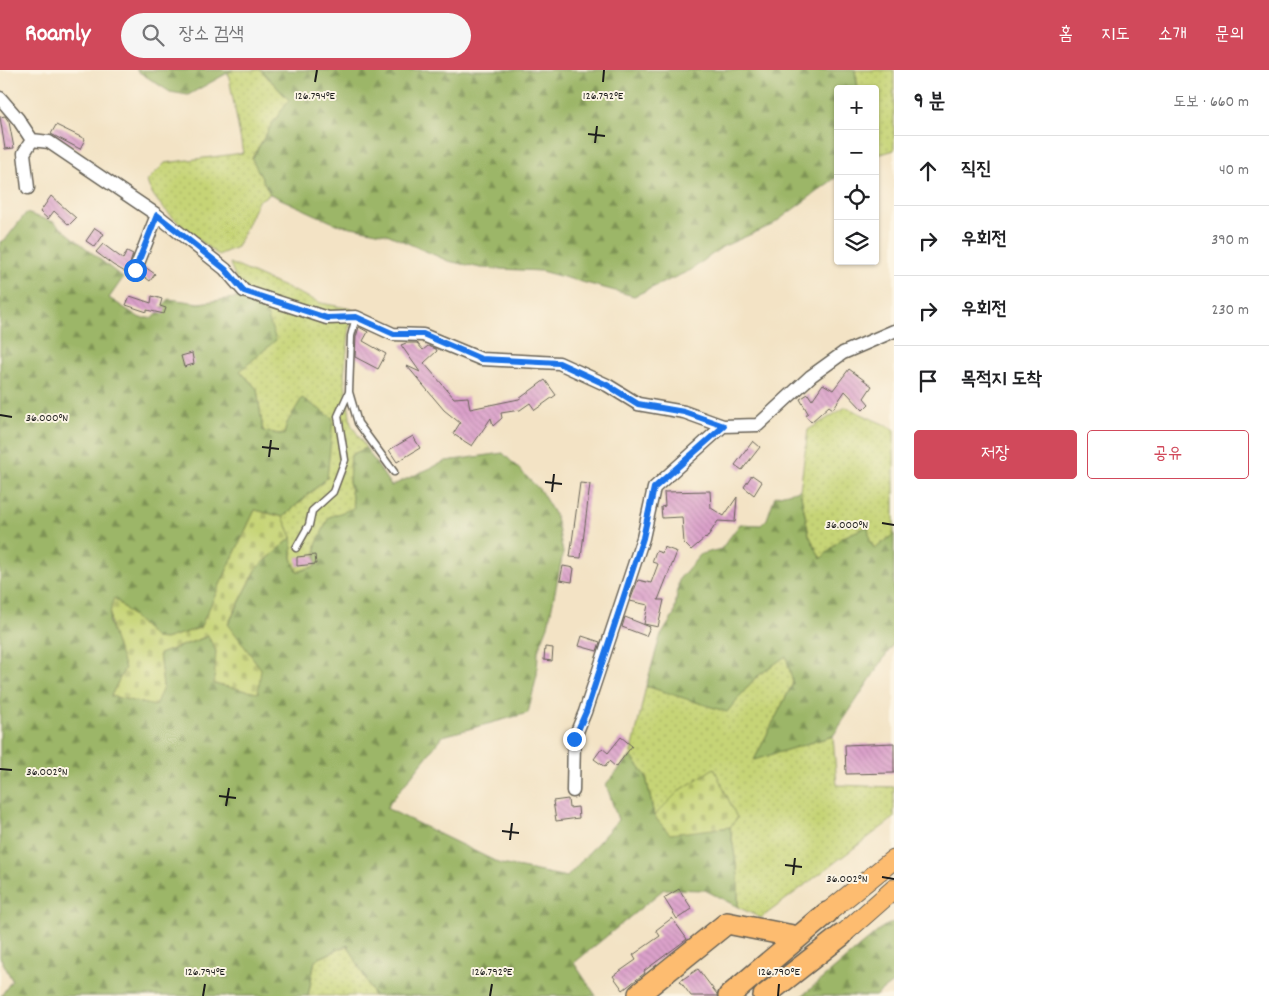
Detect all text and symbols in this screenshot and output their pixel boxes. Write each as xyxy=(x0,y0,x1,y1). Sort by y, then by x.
search box xyxy=(121,13,471,58)
text: Roamly xyxy=(25,18,91,52)
icon: search xyxy=(139,21,167,49)
text: 장소 검색 xyxy=(179,22,244,49)
text: 홈 xyxy=(1059,23,1073,48)
text: 지도 xyxy=(1101,23,1130,48)
text: 소개 xyxy=(1158,23,1187,48)
text: 문의 xyxy=(1215,23,1244,48)
map controls xyxy=(834,85,879,265)
button: + xyxy=(834,85,879,130)
text: 126.794°E xyxy=(295,88,336,105)
text: 126.792°E xyxy=(583,88,624,105)
text: 9 분 xyxy=(914,88,945,118)
text: 도보 · 660 m xyxy=(1173,91,1249,114)
button: − xyxy=(834,130,879,175)
icon: ahead xyxy=(914,157,942,185)
text: 직진 xyxy=(961,157,992,184)
text: 40 m xyxy=(1219,159,1249,182)
button: locate xyxy=(834,175,879,220)
button: layers xyxy=(834,220,879,265)
icon: right xyxy=(914,227,942,255)
text: 우회전 xyxy=(961,227,1007,254)
text: 390 m xyxy=(1211,229,1249,252)
route start xyxy=(124,259,147,282)
icon: right xyxy=(914,297,942,325)
text: 우회전 xyxy=(961,297,1007,324)
text: 230 m xyxy=(1212,299,1249,322)
icon: arrive xyxy=(914,367,942,395)
text: 목적지 도착 xyxy=(961,367,1042,394)
text: 36.000°N xyxy=(26,410,68,427)
button: 저장 xyxy=(914,430,1077,479)
button: 공유 xyxy=(1087,430,1249,479)
text: 36.000°N xyxy=(826,517,868,534)
route end xyxy=(563,728,586,751)
text: 36.002°N xyxy=(26,764,68,781)
text: 36.002°N xyxy=(826,871,868,888)
text: 126.794°E xyxy=(185,964,226,981)
text: 126.792°E xyxy=(472,964,513,981)
text: 126.790°E xyxy=(758,964,800,981)

